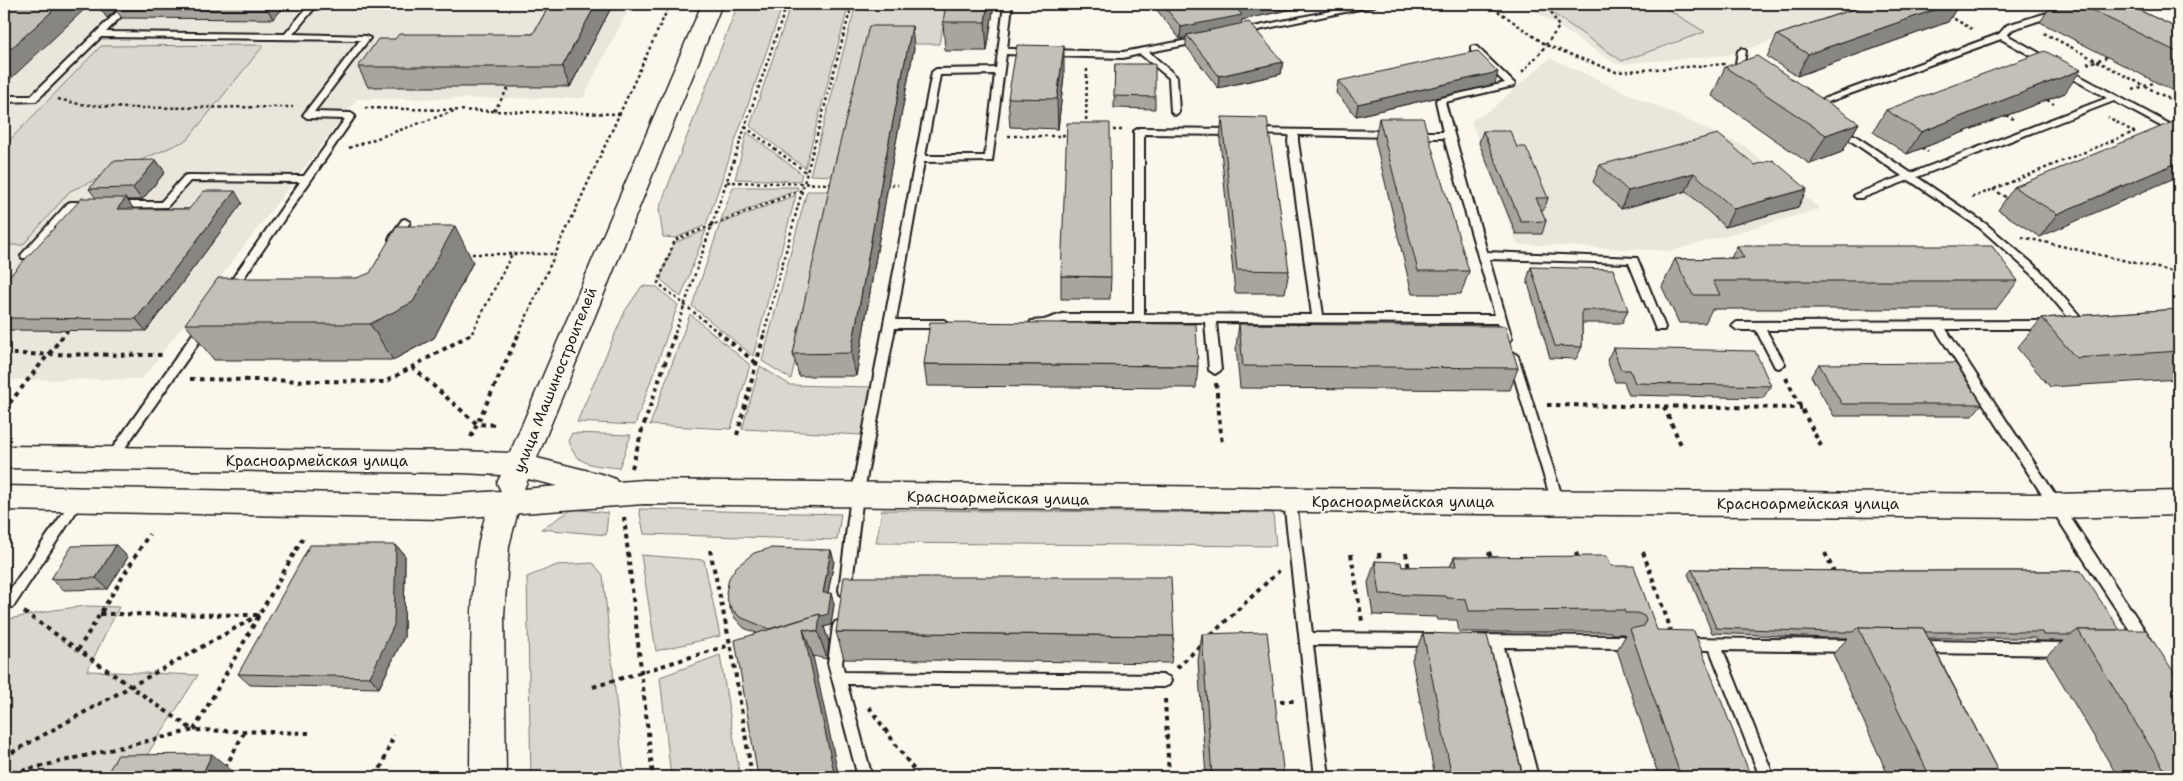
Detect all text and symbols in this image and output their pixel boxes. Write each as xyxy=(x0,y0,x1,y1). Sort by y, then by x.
street label: улица Машиностроителей xyxy=(509,284,602,476)
street label: Красноармейская улица xyxy=(226,451,409,471)
street label: Красноармейская улица xyxy=(907,486,1090,510)
street label: Красноармейская улица xyxy=(1312,492,1495,512)
street label: Красноармейская улица xyxy=(1717,494,1900,514)

